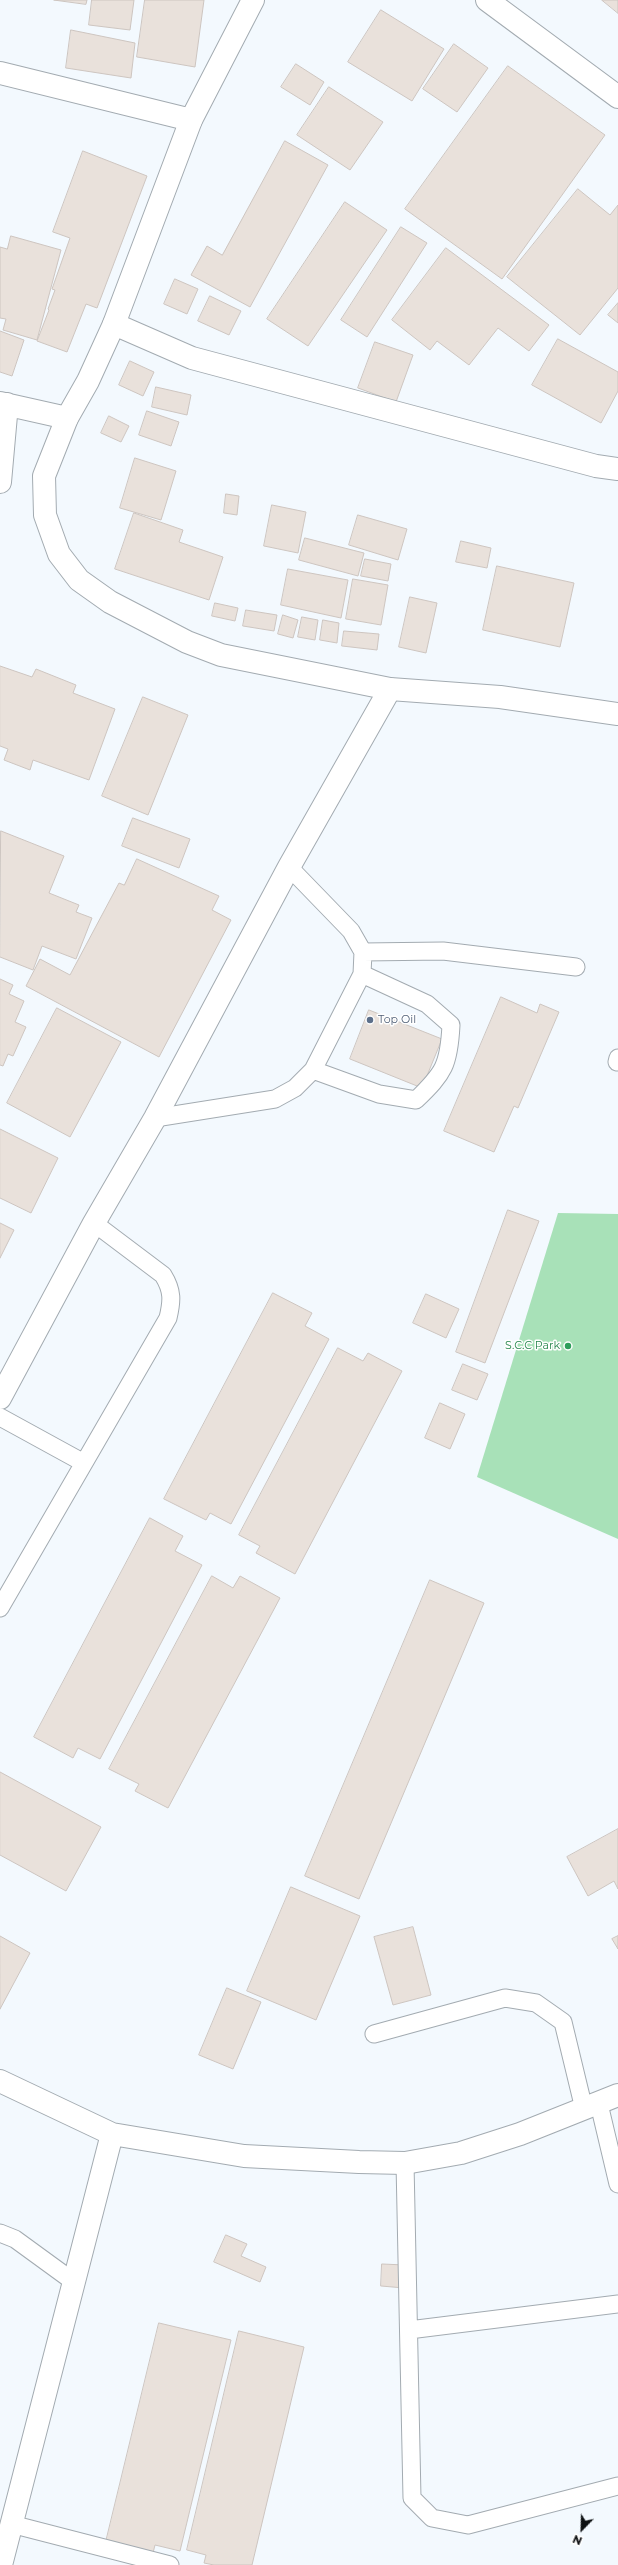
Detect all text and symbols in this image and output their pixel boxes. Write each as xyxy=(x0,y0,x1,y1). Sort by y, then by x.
place label: Top Oil xyxy=(378,1013,416,1027)
marker: Top Oil xyxy=(365,1015,375,1025)
place label: S.C.C Park xyxy=(505,1339,560,1353)
marker: S.C.C Park xyxy=(563,1341,573,1351)
north arrow xyxy=(562,2509,602,2549)
text: N xyxy=(570,2532,584,2548)

